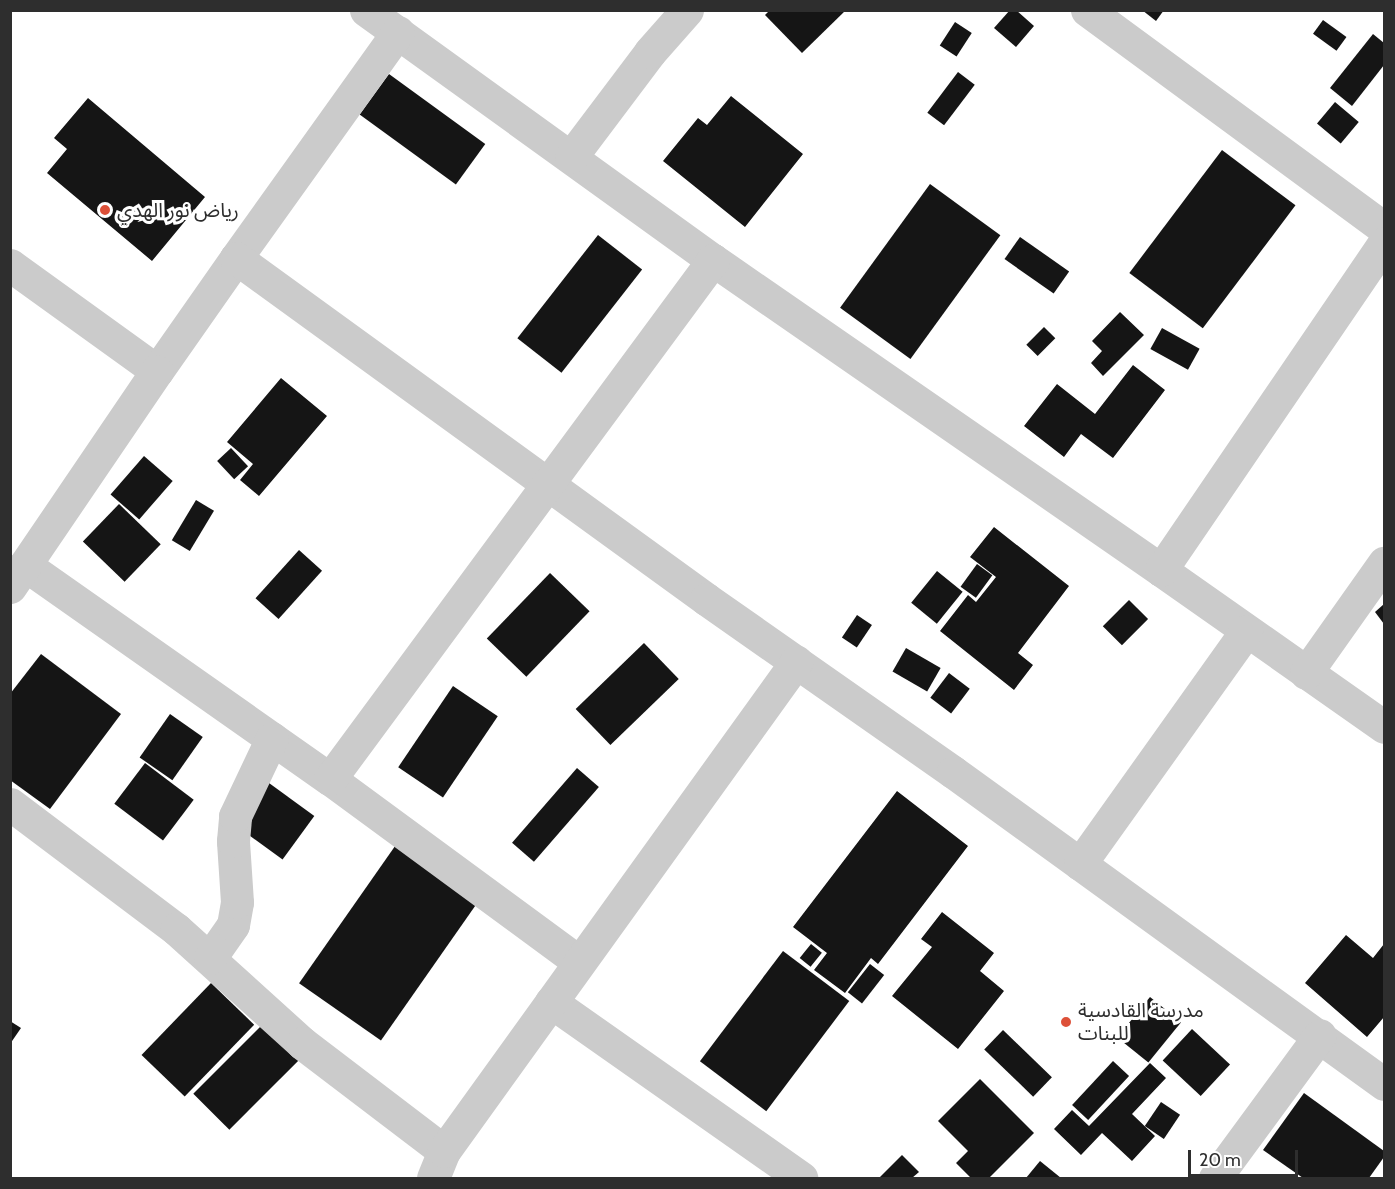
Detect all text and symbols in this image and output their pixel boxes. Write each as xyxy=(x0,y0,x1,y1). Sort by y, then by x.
place label: رياض نور الهدي xyxy=(117,198,239,222)
marker: رياض نور الهدي xyxy=(98,203,112,217)
place label: مدرسة القادسية للبنات xyxy=(1078,999,1204,1046)
marker: مدرسة القادسية للبنات xyxy=(1059,1015,1073,1029)
scale bar xyxy=(1191,1138,1300,1176)
text: 20 m xyxy=(1199,1149,1241,1171)

